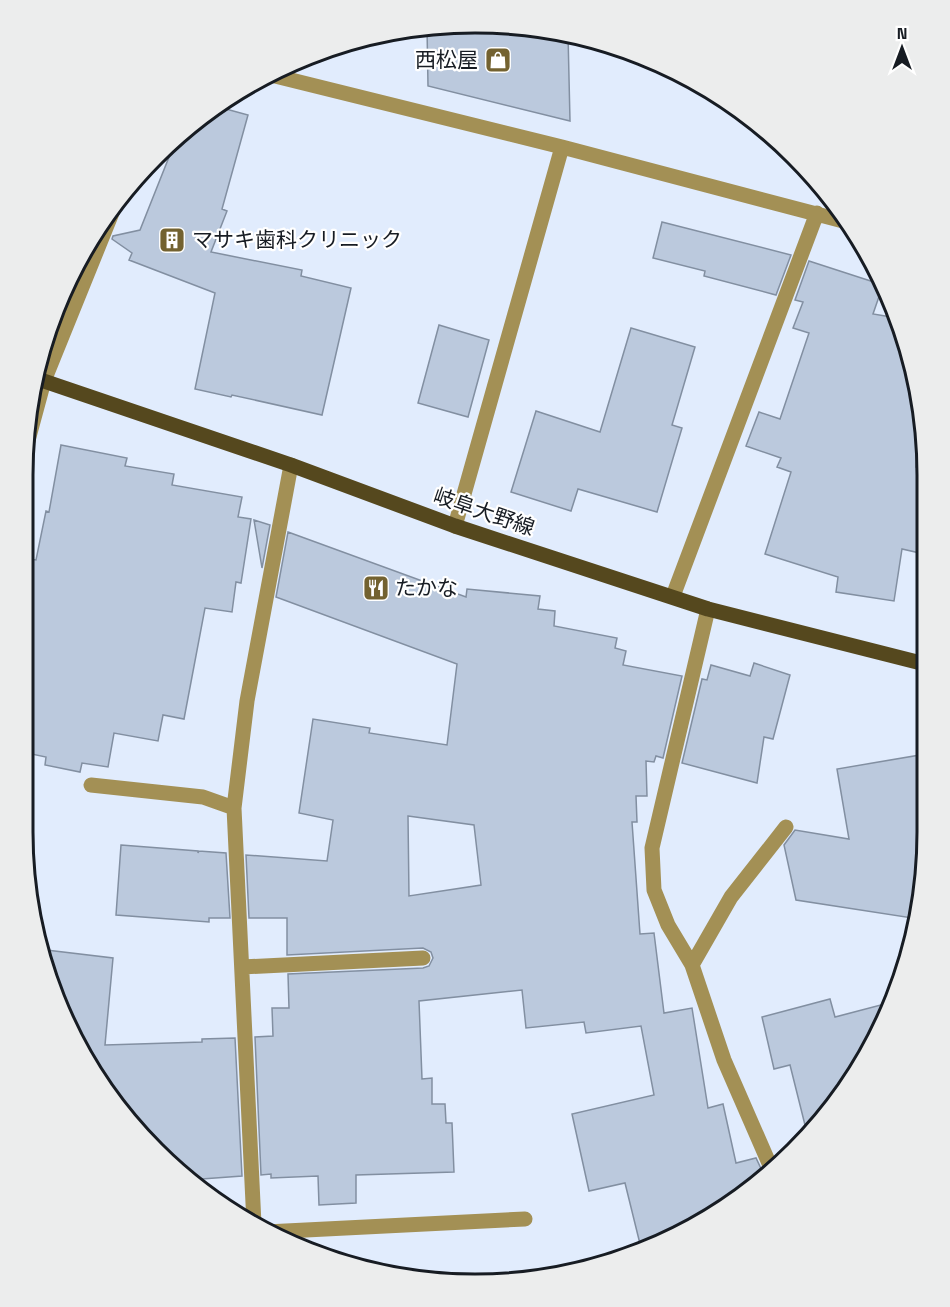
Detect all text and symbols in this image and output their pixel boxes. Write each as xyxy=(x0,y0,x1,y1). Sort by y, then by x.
north arrow xyxy=(872,18,932,78)
text: N xyxy=(897,23,907,44)
shop icon: 西松屋 xyxy=(483,45,513,75)
place label: 西松屋 xyxy=(415,46,478,73)
building icon: マサキ歯科クリニック xyxy=(157,225,187,255)
place label: マサキ歯科クリニック xyxy=(192,226,402,253)
street label: 岐阜大野線 xyxy=(430,482,538,541)
restaurant icon: たかな xyxy=(361,573,391,603)
place label: たかな xyxy=(395,574,458,601)

